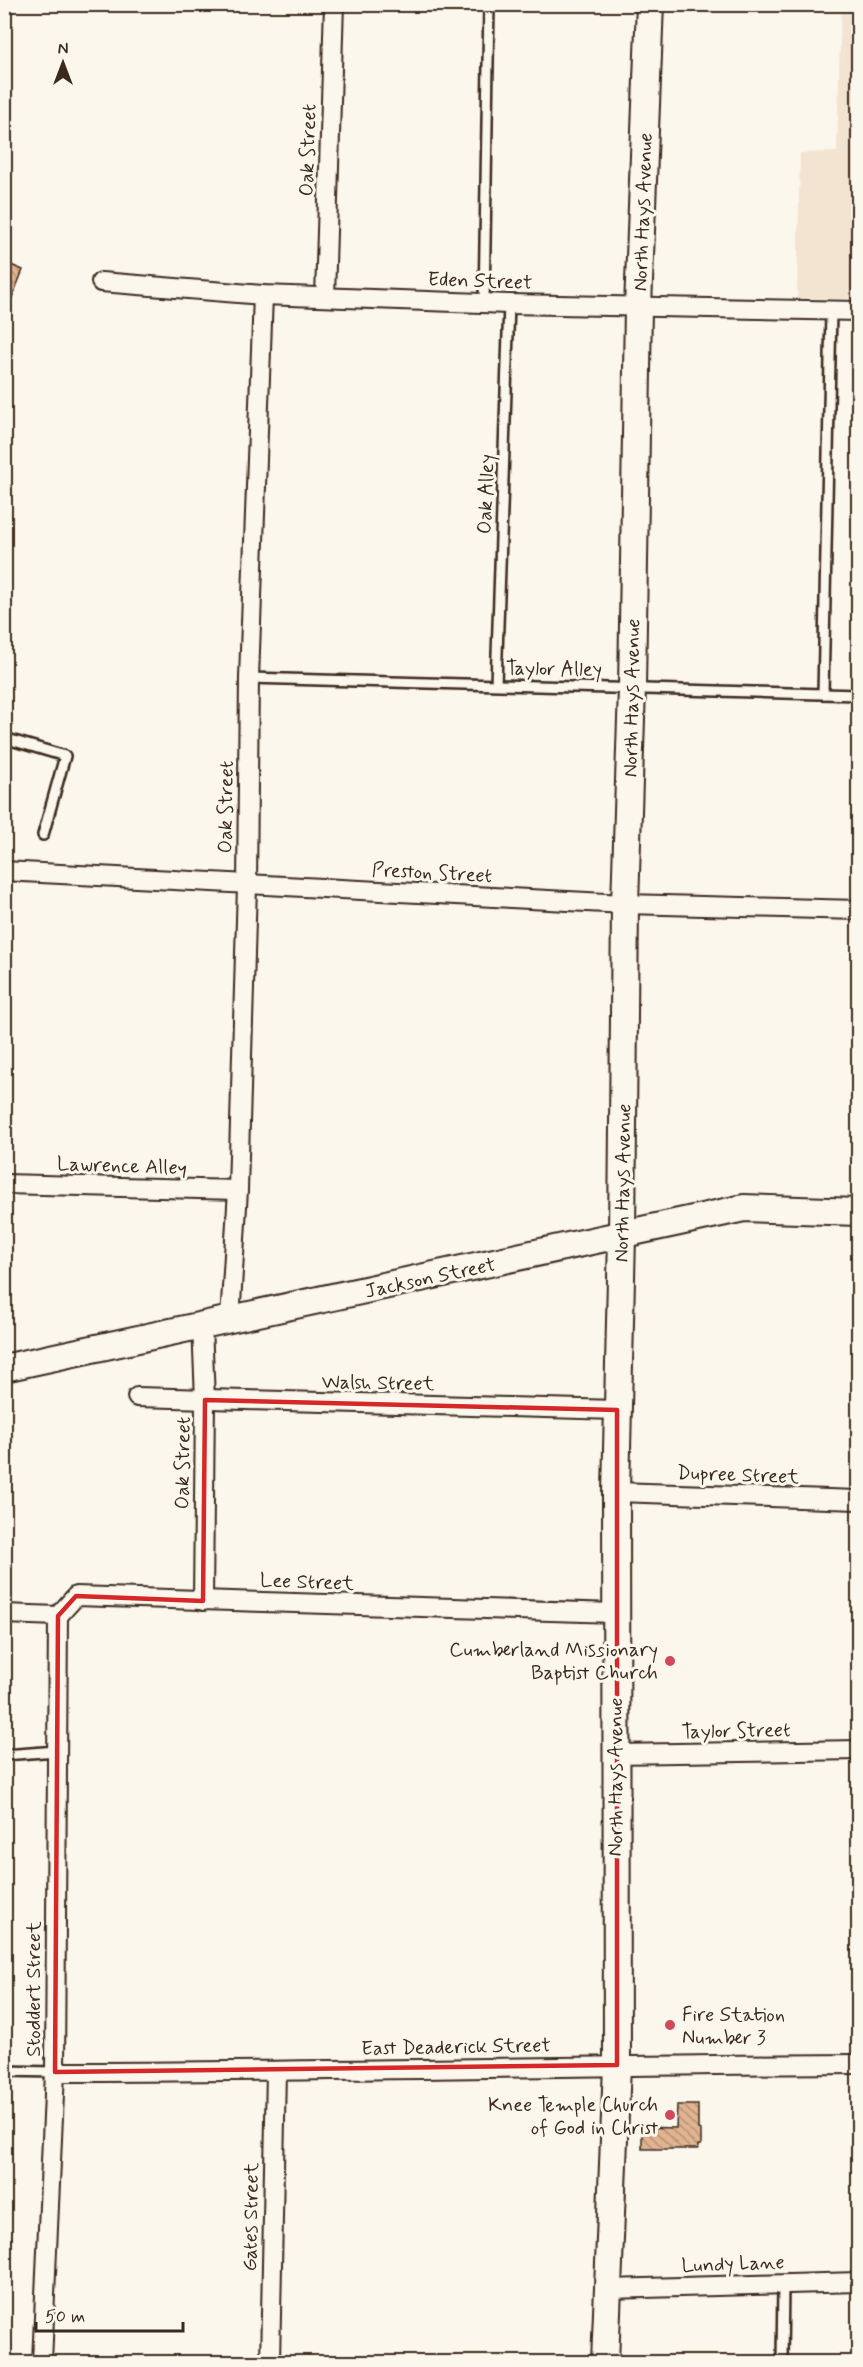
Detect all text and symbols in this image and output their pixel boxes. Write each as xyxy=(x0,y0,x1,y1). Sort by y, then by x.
north arrow xyxy=(33,33,93,93)
text: N xyxy=(58,39,68,60)
street label: Oak Street xyxy=(293,103,324,197)
street label: North Hays Avenue xyxy=(627,132,660,292)
street label: Eden Street xyxy=(427,266,533,297)
street label: Oak Alley xyxy=(472,454,501,534)
street label: North Hays Avenue xyxy=(618,618,647,778)
street label: Taylor Alley xyxy=(506,655,602,684)
street label: Oak Street xyxy=(212,760,241,854)
street label: Preston Street xyxy=(371,857,493,890)
street label: North Hays Avenue xyxy=(609,1103,638,1263)
street label: Lawrence Alley xyxy=(57,1151,187,1182)
street label: Jackson Street xyxy=(363,1251,498,1305)
street label: Walsh Street xyxy=(321,1369,435,1398)
street label: Oak Street xyxy=(169,1416,198,1510)
street label: Dupree Street xyxy=(677,1460,800,1491)
street label: Lee Street xyxy=(260,1567,355,1598)
place label: Cumberland Missionary Baptist Church xyxy=(449,1637,658,1687)
marker: Cumberland Missionary Baptist Church xyxy=(663,1654,677,1668)
street label: North Hays Avenue xyxy=(603,1698,630,1856)
street label: Taylor Street xyxy=(681,1717,791,1746)
street label: Stoddert Street xyxy=(21,1921,48,2057)
place label: Fire Station Number 3 xyxy=(682,2002,785,2052)
marker: Fire Station Number 3 xyxy=(663,2018,677,2032)
street label: East Deaderick Street xyxy=(361,2032,551,2063)
place label: Knee Temple Church of God in Christ xyxy=(488,2092,658,2142)
marker: Knee Temple Church of God in Christ xyxy=(663,2108,677,2122)
street label: Gates Street xyxy=(237,2162,266,2272)
street label: Lundy Lane xyxy=(681,2249,785,2280)
scale bar xyxy=(36,2295,183,2333)
text: 50 m xyxy=(45,2305,85,2329)

